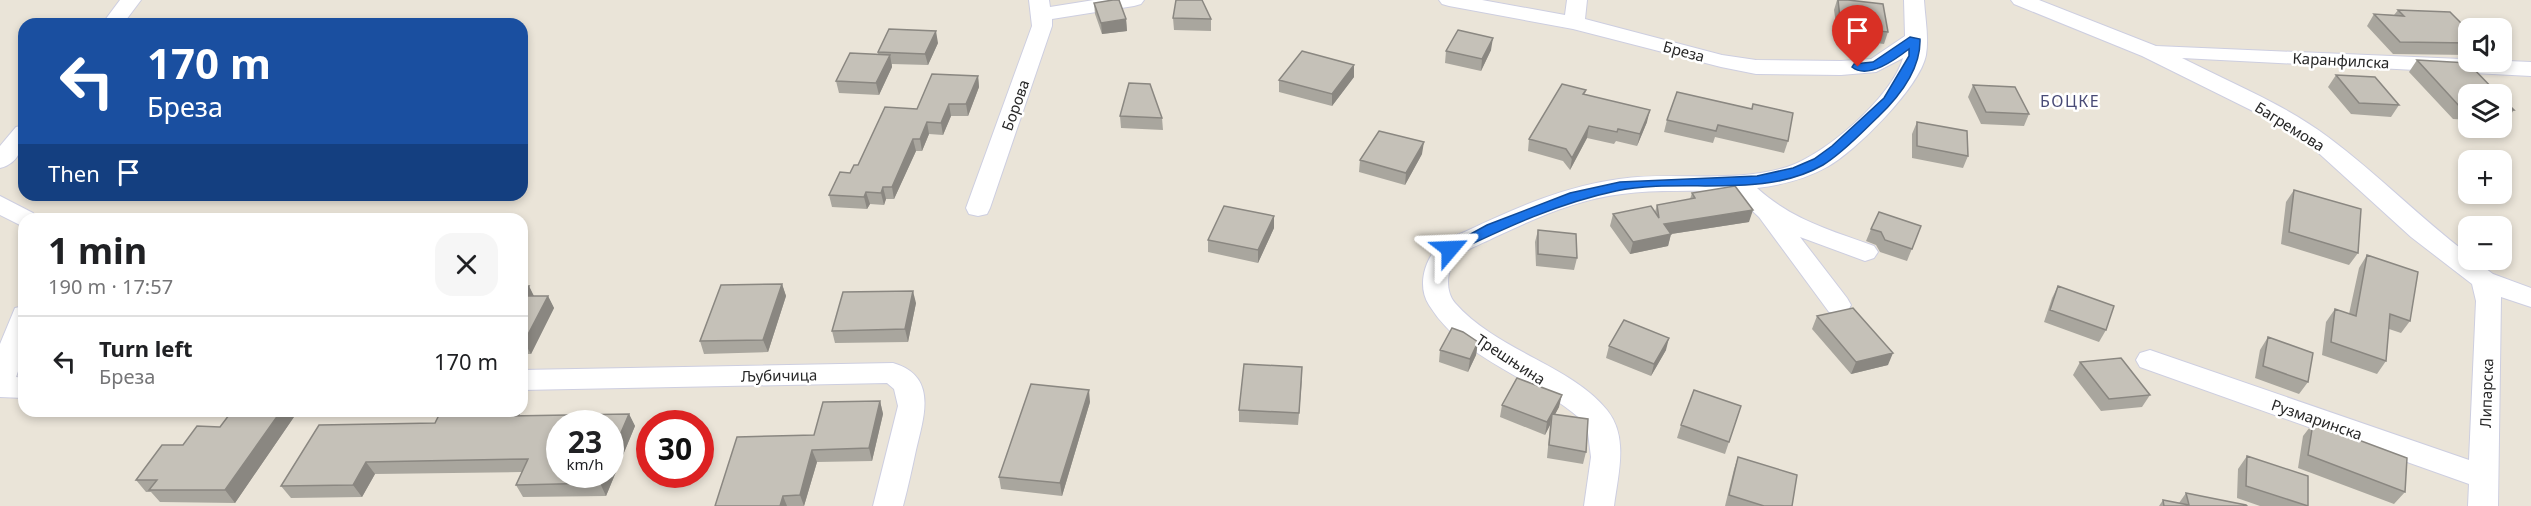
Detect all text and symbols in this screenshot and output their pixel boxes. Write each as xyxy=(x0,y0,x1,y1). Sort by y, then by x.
pin xyxy=(1832,5,1883,67)
icon: arrive xyxy=(1841,14,1874,47)
map controls xyxy=(2458,18,2512,270)
button: sound xyxy=(2458,18,2512,72)
text: 170 m xyxy=(147,34,271,91)
street label: Бреза xyxy=(1661,36,1707,66)
icon: left xyxy=(48,42,126,120)
street label: Каранфилска xyxy=(2292,47,2390,73)
street label: Борова xyxy=(997,77,1033,133)
button: layers xyxy=(2458,84,2512,138)
text: Бреза xyxy=(147,88,223,125)
district label: БОЦКЕ xyxy=(2040,90,2100,112)
street label: Багремова xyxy=(2251,97,2329,155)
button: + xyxy=(2458,150,2512,204)
icon: arrive xyxy=(112,156,145,189)
text: Then xyxy=(48,158,100,188)
button: − xyxy=(2458,216,2512,270)
position arrow xyxy=(1418,217,1482,281)
text: 1 min xyxy=(48,226,147,275)
button: close xyxy=(435,233,498,296)
text: 190 m · 17:57 xyxy=(48,273,173,300)
street label: Трешњина xyxy=(1472,329,1550,389)
text: Turn left xyxy=(99,333,193,363)
icon: left xyxy=(48,345,81,378)
text: 170 m xyxy=(434,346,498,376)
street label: Липарска xyxy=(2475,358,2497,428)
text: Бреза xyxy=(99,363,155,390)
street label: Љубичица xyxy=(741,364,817,386)
street label: Рузмаринска xyxy=(2269,394,2365,444)
speed limit sign: 30 xyxy=(636,410,714,488)
text: 23 xyxy=(568,421,602,462)
text: km/h xyxy=(567,454,603,474)

